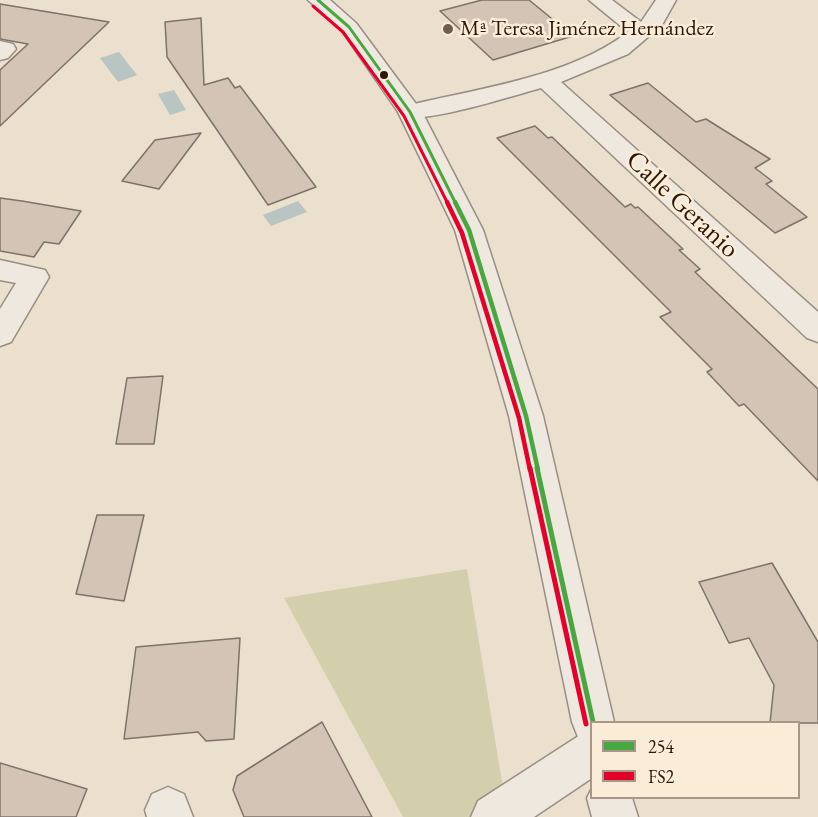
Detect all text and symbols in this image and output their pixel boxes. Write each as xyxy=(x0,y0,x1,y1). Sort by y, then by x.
place label: Mª Teresa Jiménez Hernández xyxy=(460,16,713,42)
marker: Mª Teresa Jiménez Hernández xyxy=(441,22,455,36)
unlabelled marker xyxy=(378,69,390,81)
street label: Calle Geranio xyxy=(619,144,745,266)
legend xyxy=(590,721,800,799)
text: 254 xyxy=(648,735,674,758)
text: FS2 xyxy=(648,765,674,788)

